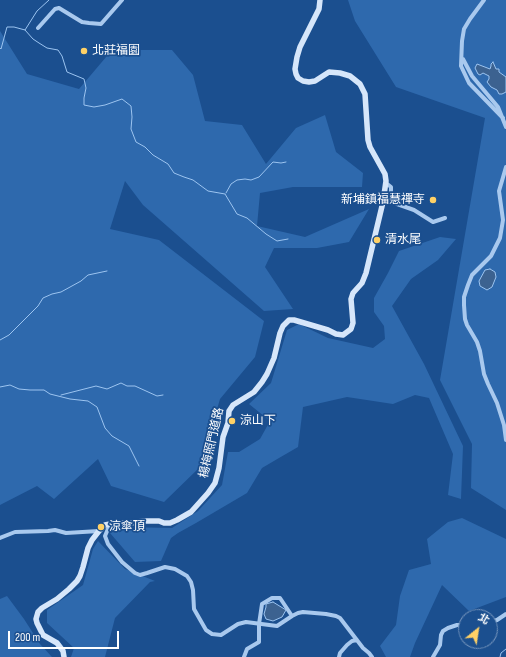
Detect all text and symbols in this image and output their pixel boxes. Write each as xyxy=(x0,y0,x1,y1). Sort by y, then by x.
place label: 北莊福園 xyxy=(92,44,140,58)
marker: 北莊福園 xyxy=(79,46,89,56)
place label: 新埔鎮福慧禪寺 xyxy=(341,193,425,207)
marker: 新埔鎮福慧禪寺 xyxy=(428,195,438,205)
place label: 清水尾 xyxy=(385,233,421,247)
marker: 清水尾 xyxy=(372,235,382,245)
street label: 楊梅照門道路 xyxy=(197,406,227,480)
place label: 涼山下 xyxy=(240,414,276,428)
marker: 涼山下 xyxy=(227,416,237,426)
place label: 涼傘頂 xyxy=(109,520,145,534)
marker: 涼傘頂 xyxy=(96,522,106,532)
north arrow xyxy=(458,609,498,649)
text: 北 xyxy=(476,611,492,627)
scale bar xyxy=(10,623,121,649)
text: 200 m xyxy=(15,630,40,645)

